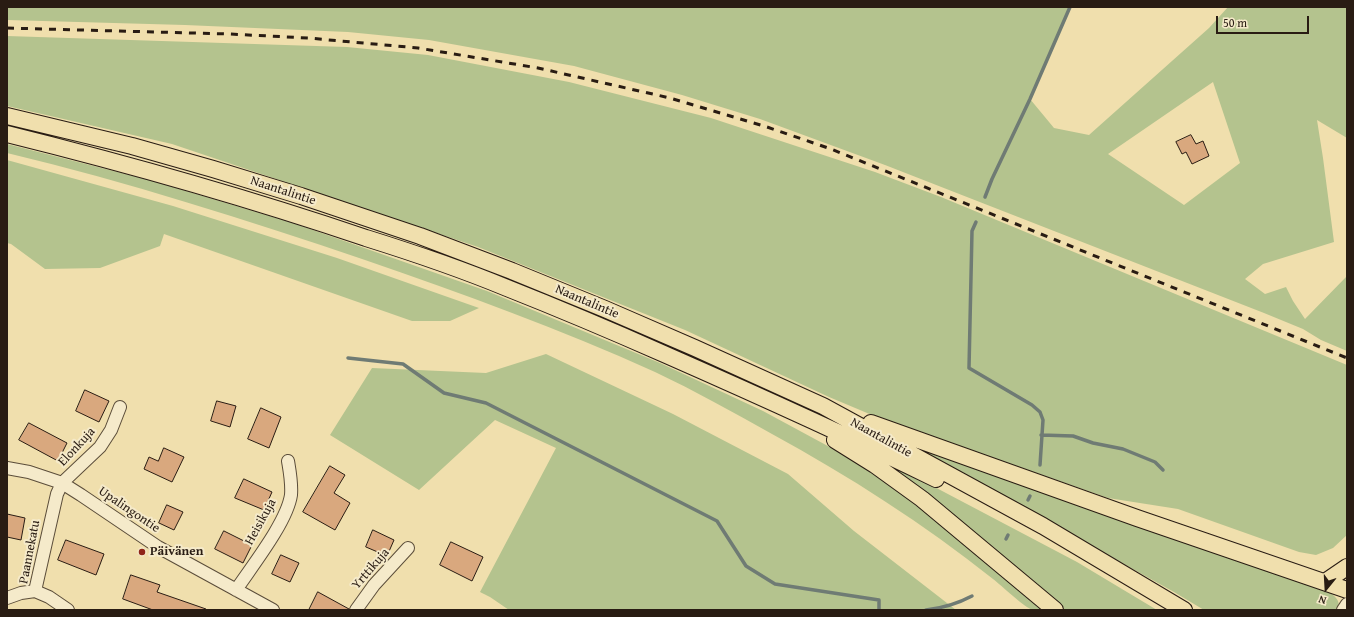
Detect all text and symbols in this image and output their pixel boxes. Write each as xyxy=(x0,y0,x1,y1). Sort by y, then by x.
scale bar xyxy=(1218,8,1311,34)
text: 50 m xyxy=(1223,14,1247,31)
street label: Naantalintie xyxy=(248,173,318,209)
street label: Naantalintie xyxy=(553,282,621,322)
street label: Naantalintie xyxy=(848,415,914,461)
street label: Elonkuja xyxy=(55,424,99,470)
street label: Upalingontie xyxy=(95,484,163,536)
street label: Heisikuja xyxy=(242,496,280,548)
street label: Paannekatu xyxy=(16,519,44,585)
place label: Päivänen xyxy=(150,544,203,560)
street label: Yrttikuja xyxy=(349,545,393,593)
marker: Päivänen xyxy=(137,547,147,557)
north arrow xyxy=(1306,569,1346,609)
text: N xyxy=(1316,592,1328,609)

